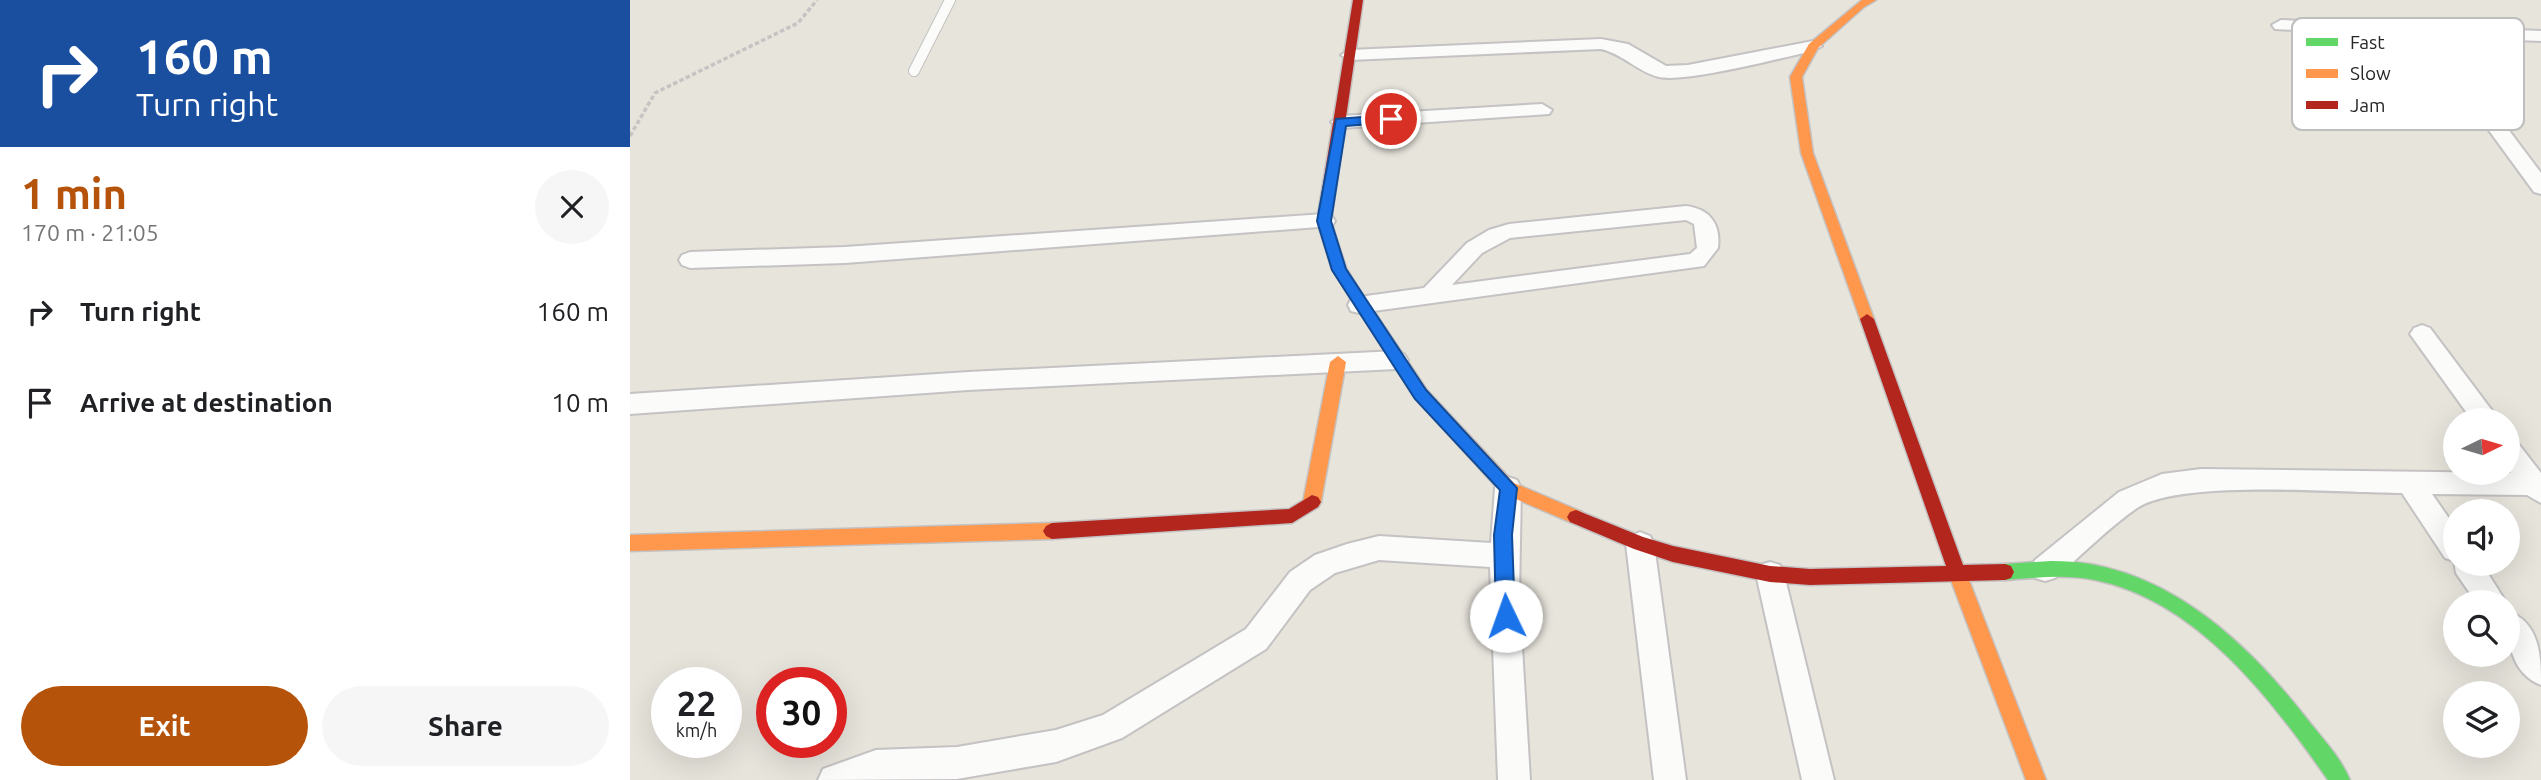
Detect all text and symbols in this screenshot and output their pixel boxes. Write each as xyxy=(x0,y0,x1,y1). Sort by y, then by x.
legend xyxy=(2292,18,2524,130)
icon: right xyxy=(21,28,112,119)
text: 160 m xyxy=(136,28,273,83)
text: Fast xyxy=(2350,31,2385,53)
text: Slow xyxy=(2350,62,2391,84)
text: Turn right xyxy=(136,86,278,122)
pin xyxy=(1361,89,1421,149)
text: Jam xyxy=(2350,94,2386,116)
icon: arrive xyxy=(1372,100,1410,138)
text: 1 min xyxy=(21,170,127,217)
button: close xyxy=(535,170,609,244)
text: 170 m · 21:05 xyxy=(21,220,159,245)
icon: right xyxy=(21,293,59,331)
text: Turn right xyxy=(80,297,201,326)
text: 160 m xyxy=(537,297,609,326)
icon: arrive xyxy=(21,384,59,422)
text: Arrive at destination xyxy=(80,388,333,417)
text: 10 m xyxy=(551,388,609,417)
north arrow xyxy=(2443,408,2520,485)
map controls xyxy=(2443,408,2520,758)
button: sound xyxy=(2443,499,2520,576)
position arrow xyxy=(1469,579,1543,653)
button: search xyxy=(2443,590,2520,667)
speed limit sign: 30 xyxy=(756,667,847,758)
button: layers xyxy=(2443,681,2520,758)
text: 22 xyxy=(677,683,716,723)
button: Exit xyxy=(21,686,308,766)
button: Share xyxy=(322,686,609,766)
text: km/h xyxy=(676,720,717,740)

